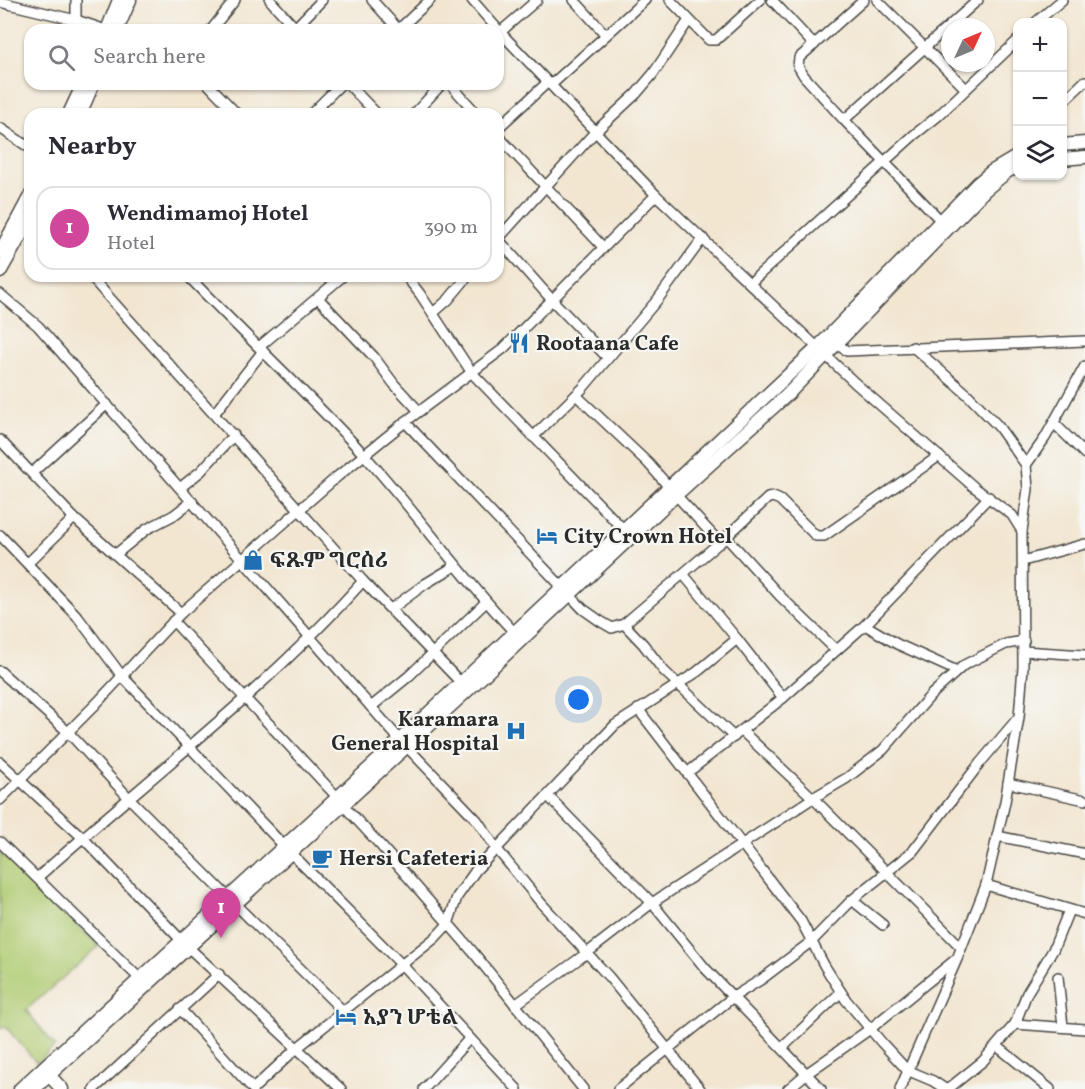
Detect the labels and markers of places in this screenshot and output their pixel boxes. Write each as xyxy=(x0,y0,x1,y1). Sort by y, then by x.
place label: Rootaana Cafe xyxy=(536,330,679,359)
restaurant icon: Rootaana Cafe xyxy=(507,331,531,355)
place label: City Crown Hotel xyxy=(564,523,732,552)
hotel icon: City Crown Hotel xyxy=(535,524,559,548)
place label: ፍጹም ግሮሰሪ xyxy=(270,547,388,576)
shop icon: ፍጹም ግሮሰሪ xyxy=(241,548,265,572)
place label: Karamara General Hospital xyxy=(331,706,499,759)
hospital icon: Karamara General Hospital xyxy=(504,719,528,743)
place label: Hersi Cafeteria xyxy=(339,845,489,874)
cafe icon: Hersi Cafeteria xyxy=(310,846,334,870)
pin: 1 xyxy=(202,888,240,938)
place label: አያን ሆቴል xyxy=(363,1004,458,1033)
hotel icon: አያን ሆቴል xyxy=(334,1005,358,1029)

